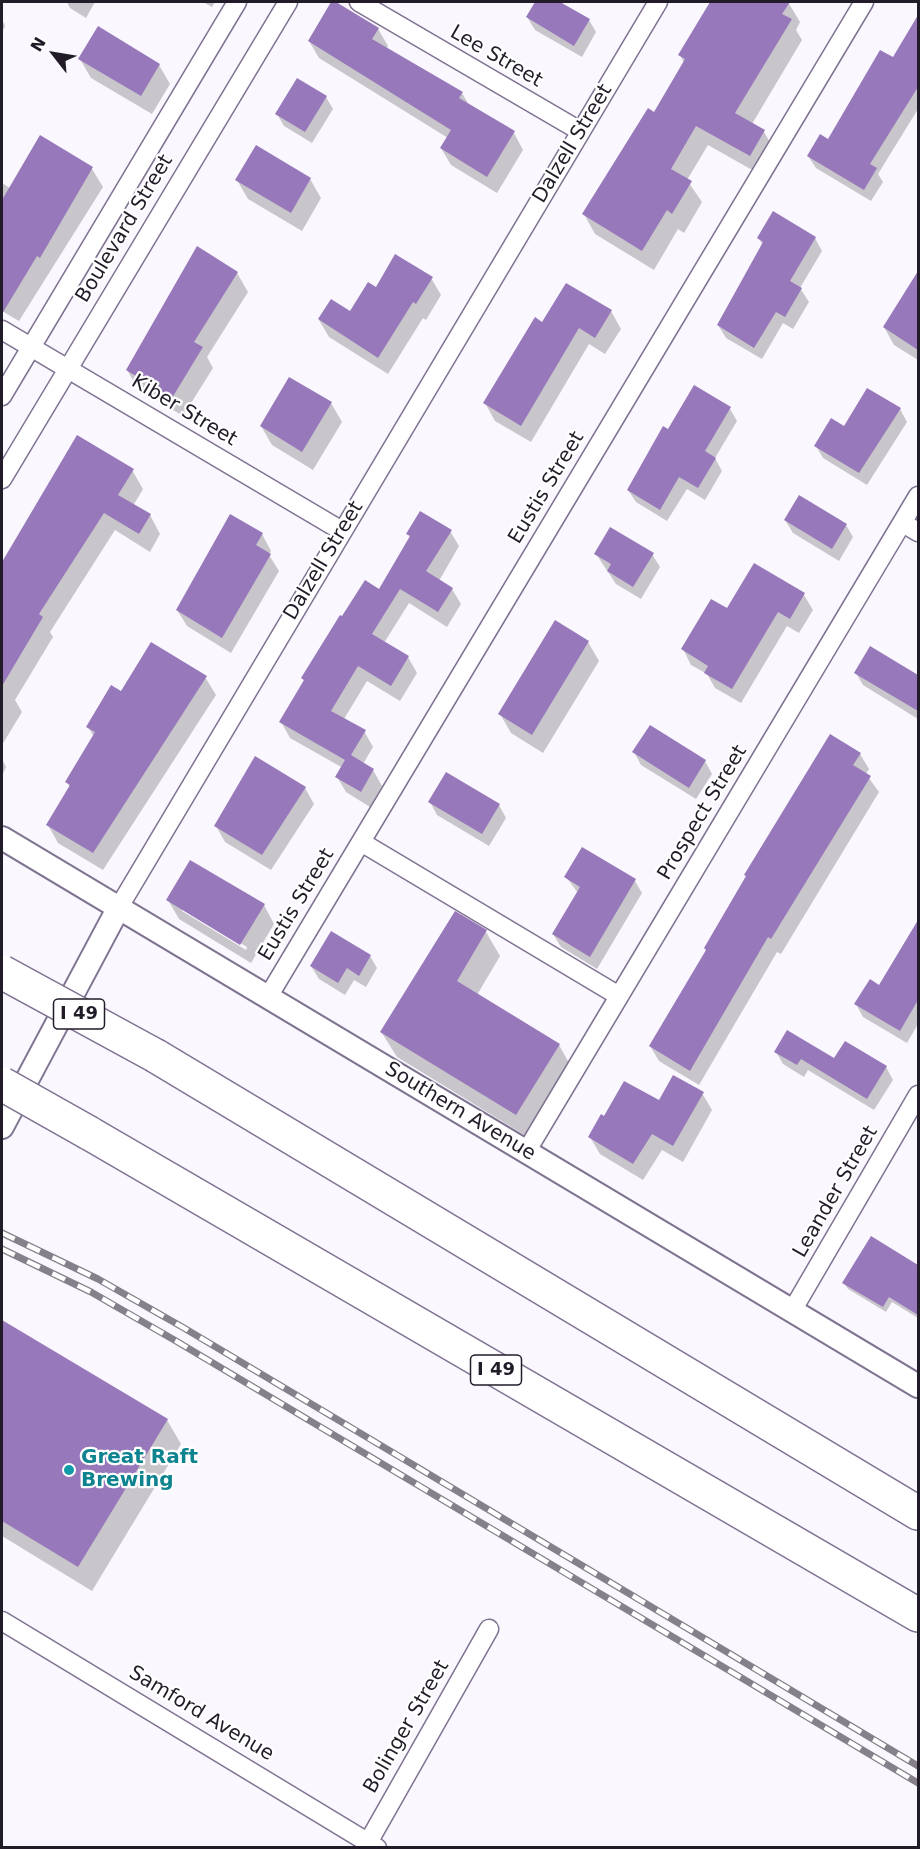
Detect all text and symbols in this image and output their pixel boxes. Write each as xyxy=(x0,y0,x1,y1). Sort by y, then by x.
street label: Lee Street xyxy=(446,21,546,93)
north arrow xyxy=(24,24,84,84)
text: N xyxy=(27,34,50,55)
street label: Dalzell Street xyxy=(528,80,618,208)
street label: Boulevard Street xyxy=(71,151,179,307)
street label: Kiber Street xyxy=(127,370,241,452)
street label: Eustis Street xyxy=(504,428,590,548)
street label: Dalzell Street xyxy=(279,497,369,625)
street label: Prospect Street xyxy=(653,741,753,885)
street label: Eustis Street xyxy=(254,845,340,965)
road number: I 49 xyxy=(54,999,104,1029)
street label: Southern Avenue xyxy=(380,1058,540,1166)
street label: Leander Street xyxy=(789,1122,883,1262)
road number: I 49 xyxy=(470,1355,522,1385)
place label: Great Raft Brewing xyxy=(81,1446,198,1493)
marker: Great Raft Brewing xyxy=(62,1463,76,1477)
street label: Bolinger Street xyxy=(359,1656,455,1798)
street label: Samford Avenue xyxy=(124,1661,278,1767)

